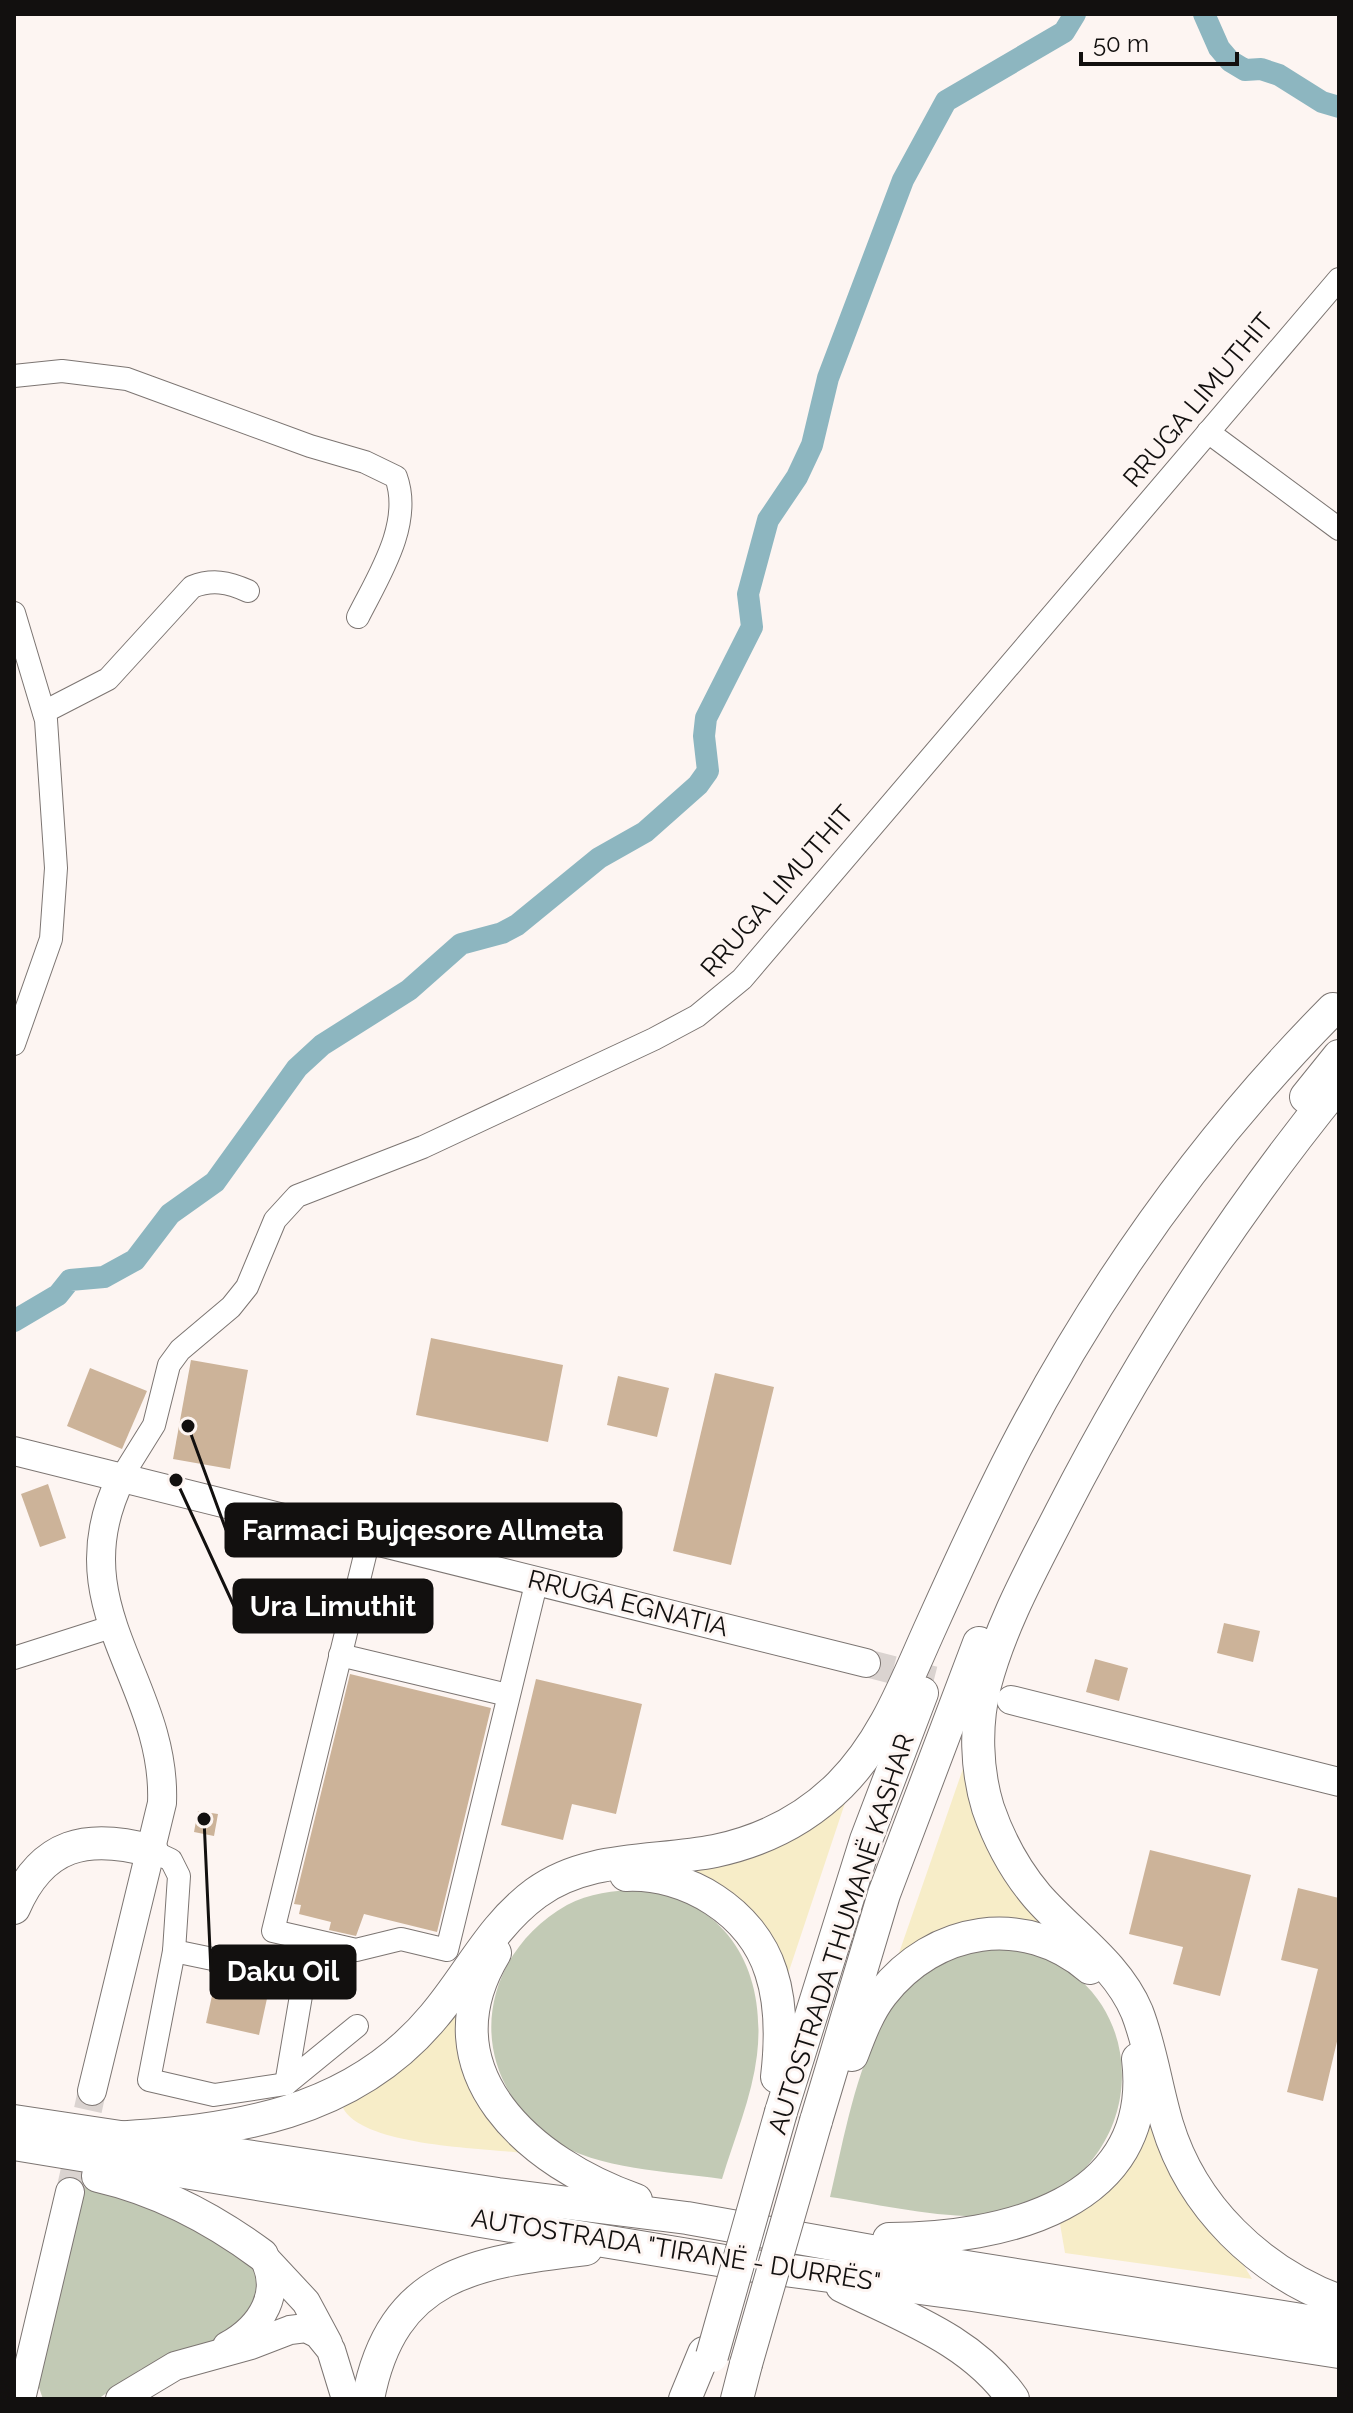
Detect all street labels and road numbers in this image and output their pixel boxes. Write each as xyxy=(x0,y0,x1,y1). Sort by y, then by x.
street label: RRUGA LIMUTHIT xyxy=(1117,307,1279,493)
street label: RRUGA LIMUTHIT xyxy=(694,799,860,983)
street label: RRUGA EGNATIA xyxy=(525,1564,732,1643)
street label: AUTOSTRADA THUMANË KASHAR xyxy=(762,1730,920,2138)
street label: AUTOSTRADA "TIRANË - DURRËS" xyxy=(469,2203,883,2297)

